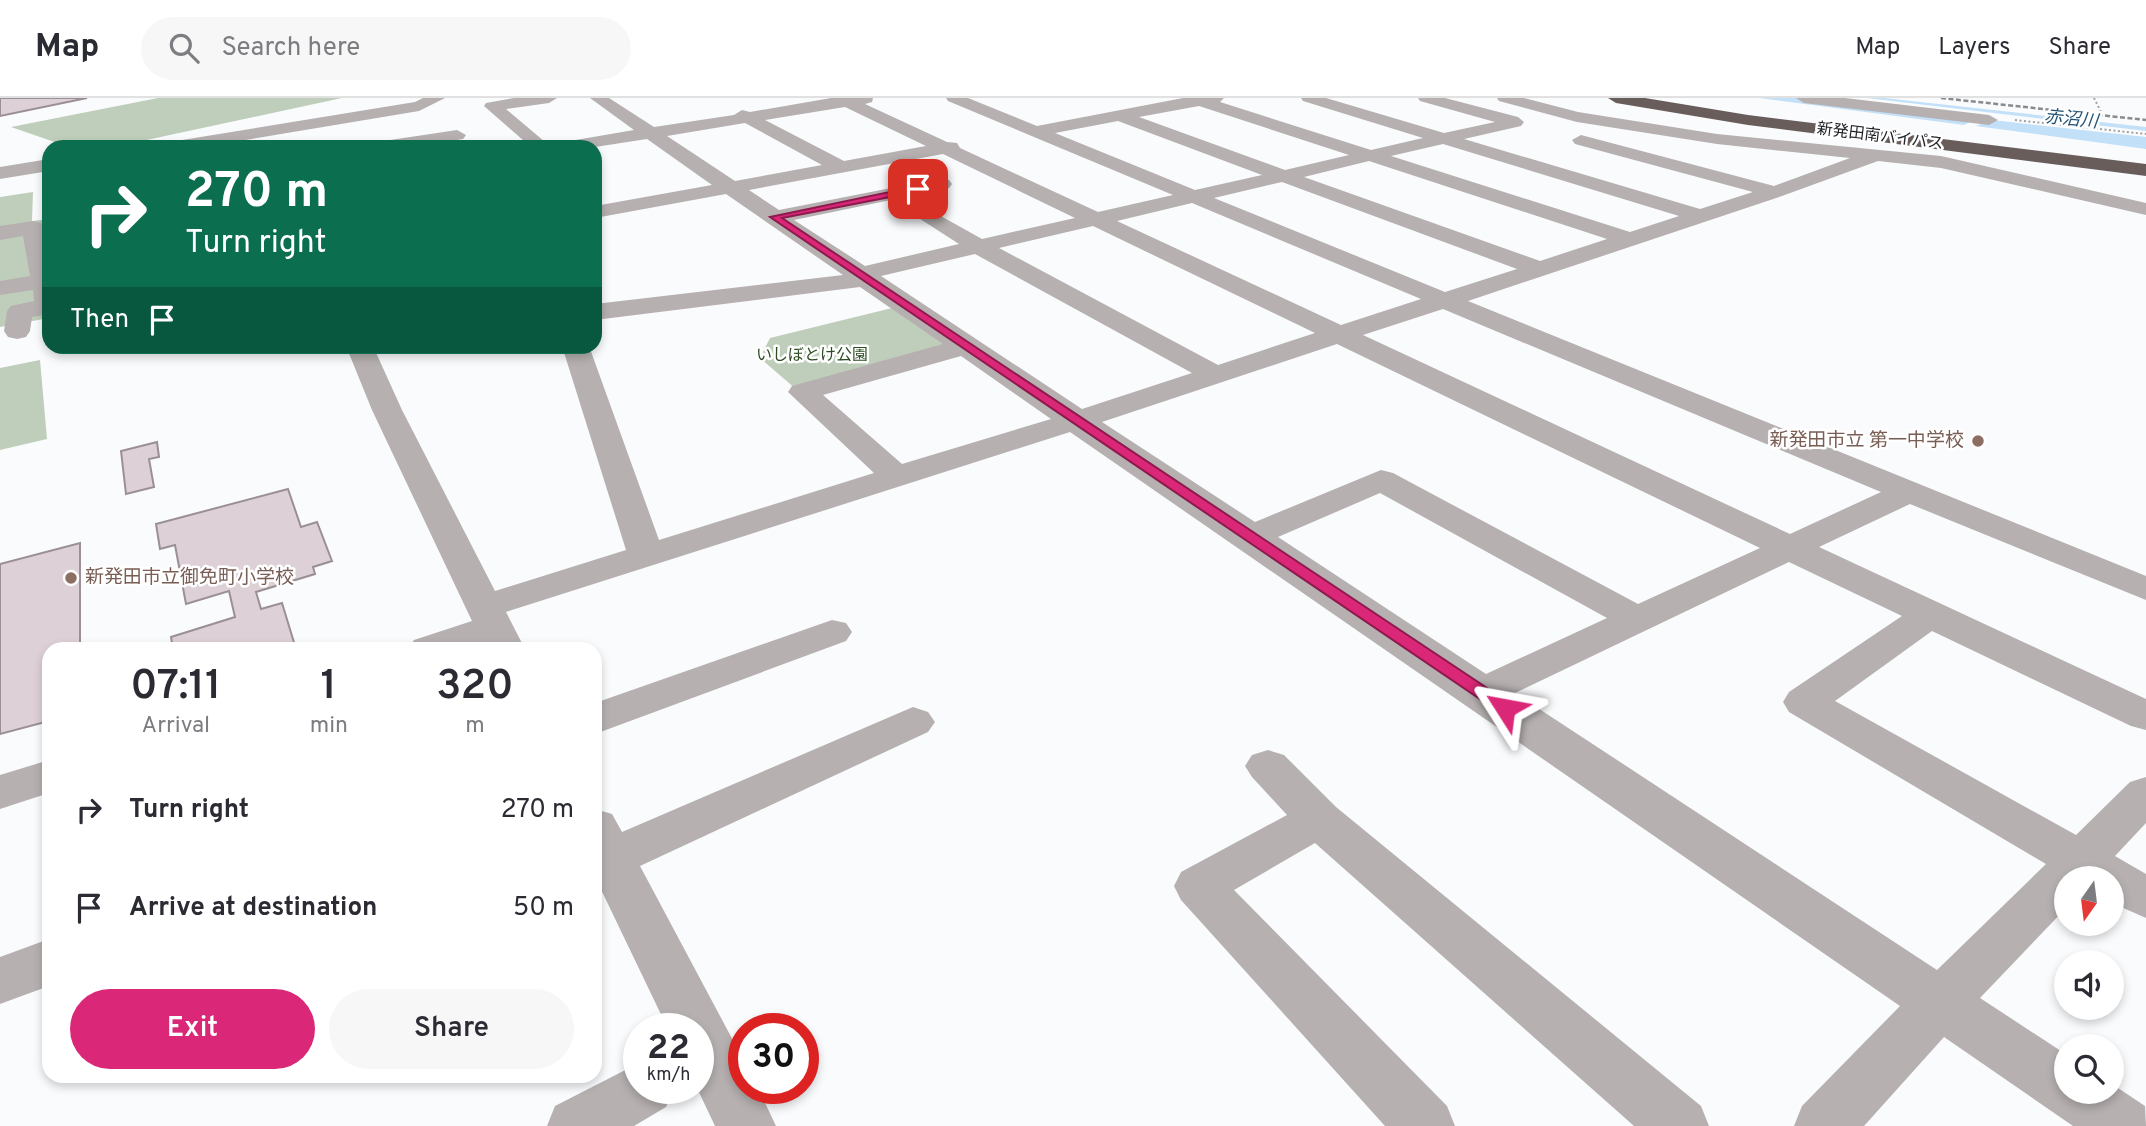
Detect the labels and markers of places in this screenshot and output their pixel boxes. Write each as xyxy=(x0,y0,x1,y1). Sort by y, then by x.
pin xyxy=(888,159,948,219)
place label: 新発田市立 第一中学校 xyxy=(1770,429,1964,453)
marker: 新発田市立 第一中学校 xyxy=(1970,433,1986,449)
place label: 新発田市立御免町小学校 xyxy=(85,566,294,590)
marker: 新発田市立御免町小学校 xyxy=(63,570,79,586)

